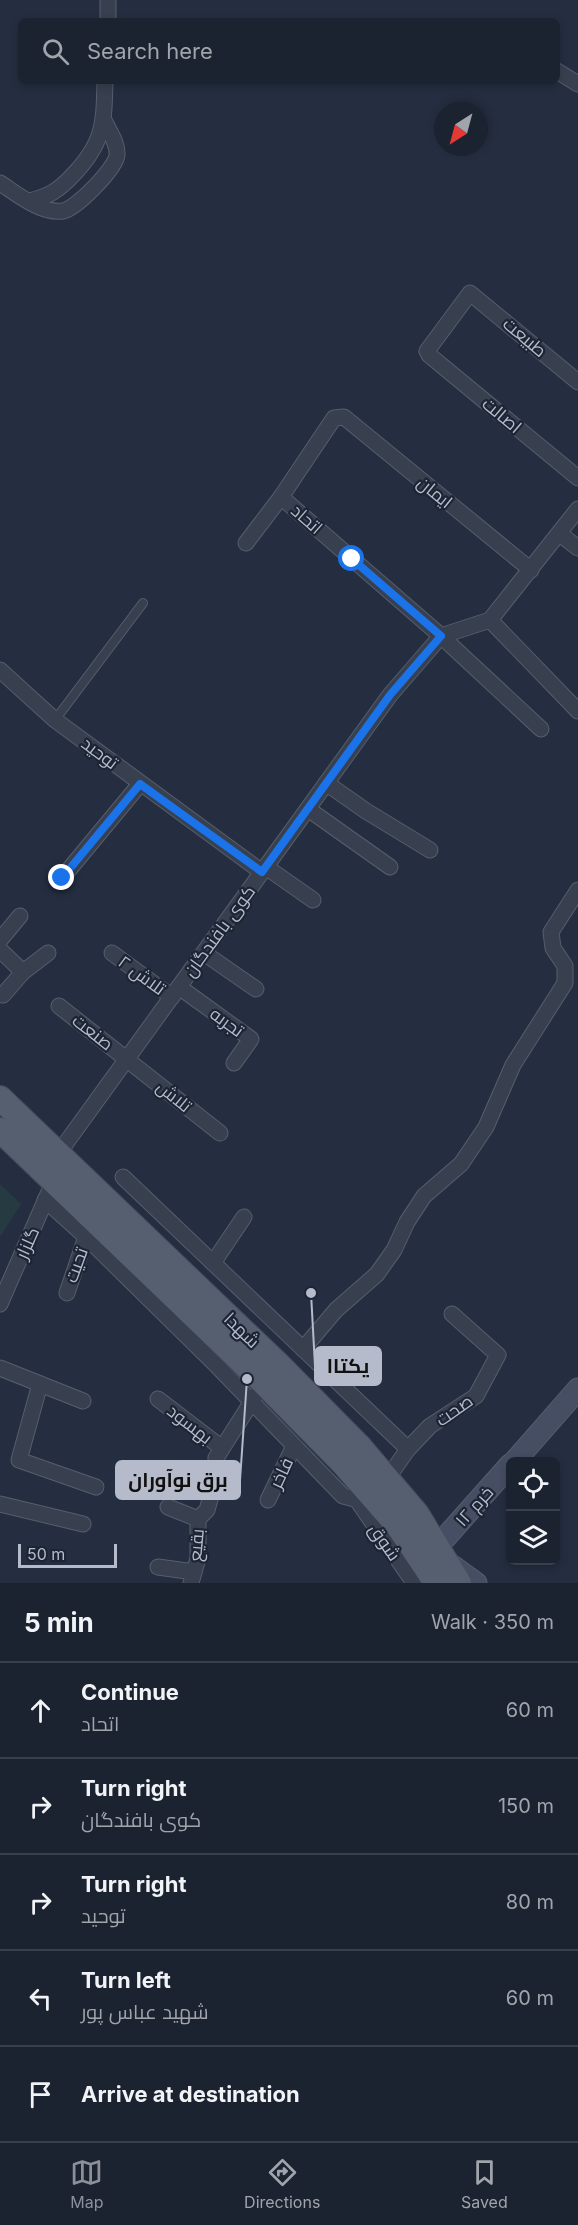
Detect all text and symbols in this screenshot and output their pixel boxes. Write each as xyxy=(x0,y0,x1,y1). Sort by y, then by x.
search box xyxy=(18,18,560,84)
icon: search xyxy=(39,35,72,68)
text: Search here xyxy=(87,38,213,64)
north arrow xyxy=(434,102,488,156)
street label: طبیعت xyxy=(499,313,551,361)
street label: اصالت xyxy=(478,393,526,437)
street label: ایمان xyxy=(413,472,457,513)
street label: اتحاد xyxy=(287,500,327,538)
route start xyxy=(338,545,364,571)
street label: توحید xyxy=(77,733,122,774)
route end xyxy=(48,864,74,890)
street label: کوی بافندگان xyxy=(179,881,260,982)
street label: تلاش ۲ xyxy=(114,951,170,1000)
street label: تجربه xyxy=(206,1003,248,1042)
street label: صنعت xyxy=(68,1009,118,1055)
street label: تلاش xyxy=(152,1076,196,1117)
street label: گلزار xyxy=(10,1224,44,1264)
street label: تحیت xyxy=(60,1244,92,1285)
street label: شهدا xyxy=(219,1308,264,1353)
callout: یکتاا xyxy=(315,1347,381,1385)
text: یکتاا xyxy=(327,1354,369,1378)
street label: صحت xyxy=(431,1390,477,1430)
street label: بهسود xyxy=(163,1400,217,1449)
street label: فاخر xyxy=(264,1454,298,1493)
map controls xyxy=(506,1457,560,1565)
button: locate xyxy=(506,1457,560,1511)
callout: برق نوآوران xyxy=(116,1461,240,1499)
text: برق نوآوران xyxy=(128,1468,228,1493)
street label: خرم ۱۲ xyxy=(451,1482,499,1532)
button: layers xyxy=(506,1511,560,1565)
street label: شوق xyxy=(363,1519,405,1566)
street label: بقیع xyxy=(184,1528,210,1563)
scale bar xyxy=(18,1541,117,1568)
text: 50 m xyxy=(27,1544,65,1564)
text: 5 min xyxy=(24,1607,94,1638)
text: Walk · 350 m xyxy=(431,1610,554,1634)
text: Continue xyxy=(81,1679,179,1705)
icon: ahead xyxy=(24,1694,57,1727)
text: 60 m xyxy=(506,1698,554,1722)
text: اتحاد xyxy=(81,1712,119,1736)
text: Turn right xyxy=(81,1775,187,1801)
icon: right xyxy=(24,1790,57,1823)
text: 150 m xyxy=(498,1794,554,1818)
text: کوی بافندگان xyxy=(81,1808,201,1832)
text: Turn right xyxy=(81,1871,187,1897)
icon: right xyxy=(24,1886,57,1919)
text: 80 m xyxy=(506,1890,554,1914)
text: توحید xyxy=(81,1904,126,1928)
text: Turn left xyxy=(81,1967,171,1993)
icon: left xyxy=(24,1982,57,2015)
text: 60 m xyxy=(506,1986,554,2010)
text: شهید عباس پور xyxy=(81,2000,209,2024)
icon: arrive xyxy=(24,2078,57,2111)
text: Arrive at destination xyxy=(81,2081,300,2107)
tab: Map xyxy=(70,2156,104,2212)
tab: Directions xyxy=(244,2156,320,2212)
tab: Saved xyxy=(461,2156,508,2212)

